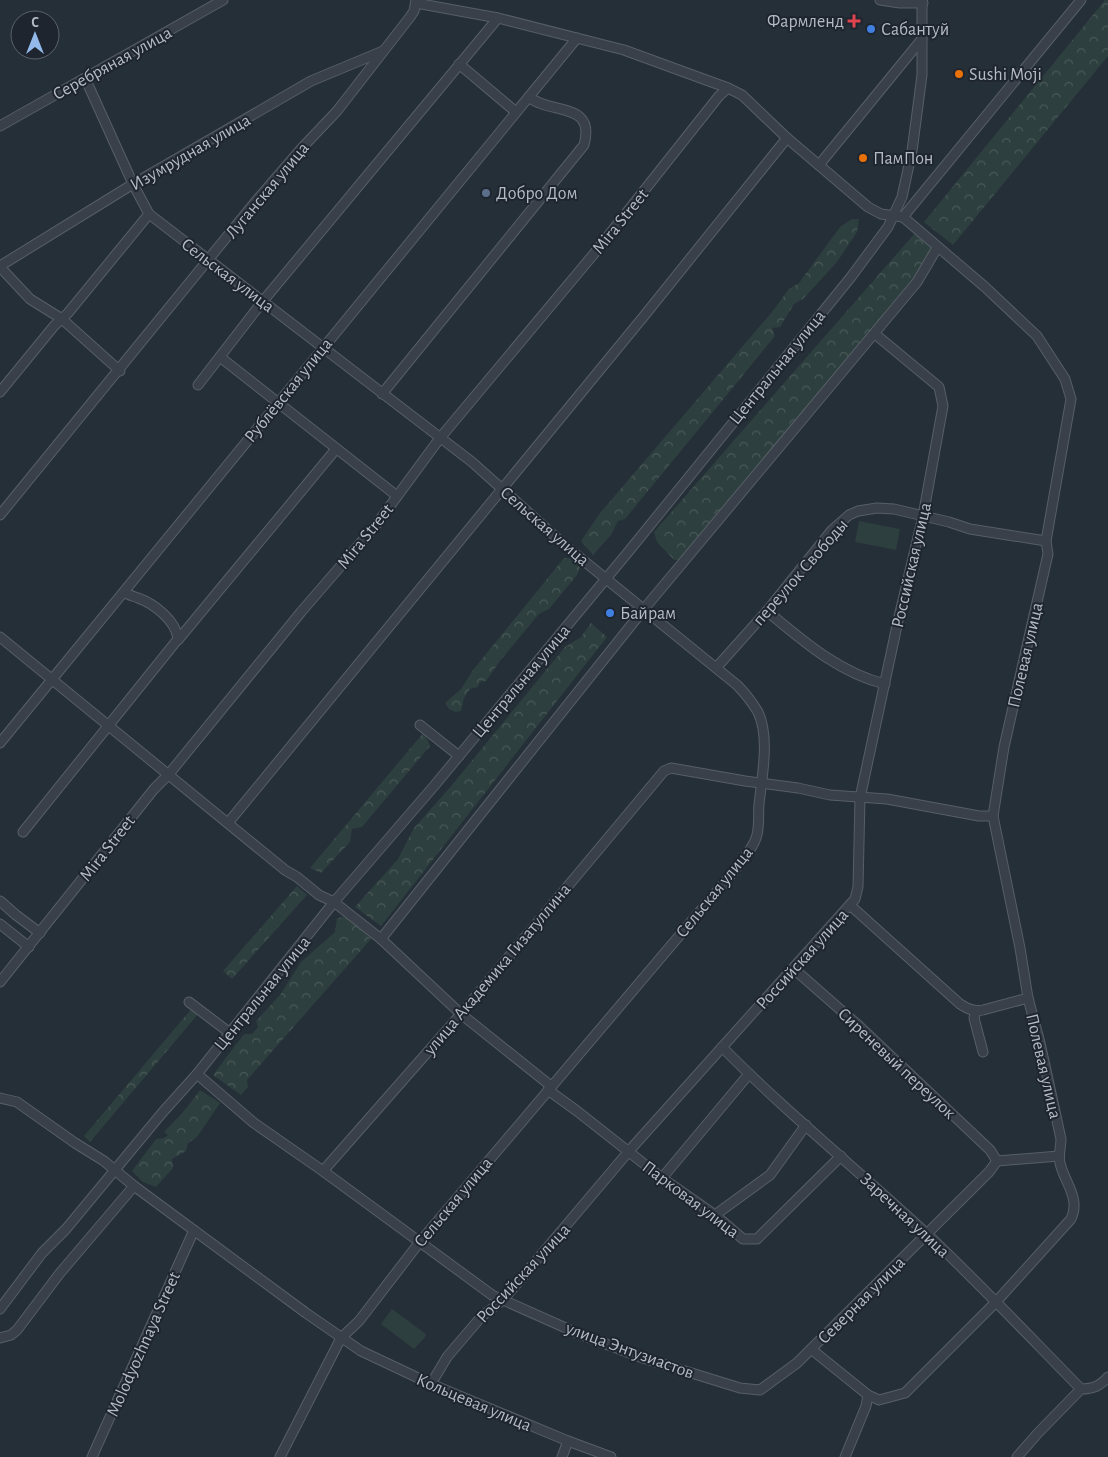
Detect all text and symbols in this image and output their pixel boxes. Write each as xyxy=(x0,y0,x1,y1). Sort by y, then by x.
north arrow xyxy=(10,10,60,60)
place label: Фармленд xyxy=(767,13,844,31)
marker: Фармленд xyxy=(848,15,860,27)
text: С xyxy=(31,16,39,30)
place label: Сабантуй xyxy=(881,20,949,39)
street label: Серебряная улица xyxy=(49,23,175,104)
marker: Сабантуй xyxy=(865,23,877,35)
place label: Sushi Moji xyxy=(969,66,1042,84)
marker: Sushi Moji xyxy=(953,68,965,80)
street label: Изумрудная улица xyxy=(127,111,254,195)
street label: Луганская улица xyxy=(223,139,313,242)
place label: ПамПон xyxy=(873,150,933,168)
marker: ПамПон xyxy=(857,152,869,164)
place label: Добро Дом xyxy=(496,184,578,203)
street label: Mira Street xyxy=(589,186,652,258)
marker: Добро Дом xyxy=(480,187,492,199)
street label: Сельская улица xyxy=(178,235,277,316)
street label: Центральная улица xyxy=(726,307,829,428)
street label: Рублёвская улица xyxy=(241,334,336,446)
street label: Сельская улица xyxy=(496,483,592,570)
street label: Mira Street xyxy=(334,501,397,573)
street label: Российская улица xyxy=(889,501,935,630)
street label: переулок Свободы xyxy=(749,515,852,629)
street label: Полевая улица xyxy=(1005,601,1047,710)
place label: Байрам xyxy=(620,605,676,623)
marker: Байрам xyxy=(604,607,616,619)
street label: Центральная улица xyxy=(469,622,574,742)
street label: Mira Street xyxy=(77,812,139,885)
street label: Сельская улица xyxy=(673,844,757,941)
street label: улица Академика Гизатуллина xyxy=(420,881,575,1060)
street label: Российская улица xyxy=(753,906,852,1013)
street label: Центральная улица xyxy=(211,933,314,1054)
street label: Сиреневый переулок xyxy=(834,1005,959,1123)
street label: Полевая улица xyxy=(1022,1012,1064,1121)
street label: Сельская улица xyxy=(411,1154,496,1251)
street label: Парковая улица xyxy=(639,1158,742,1242)
street label: Заречная улица xyxy=(856,1170,952,1261)
street label: Российская улица xyxy=(473,1221,574,1327)
street label: Северная улица xyxy=(815,1254,909,1348)
street label: Molodyozhnaya Street xyxy=(104,1269,184,1419)
street label: улица Энтузиастов xyxy=(562,1319,696,1382)
street label: Кольцевая улица xyxy=(414,1371,534,1435)

